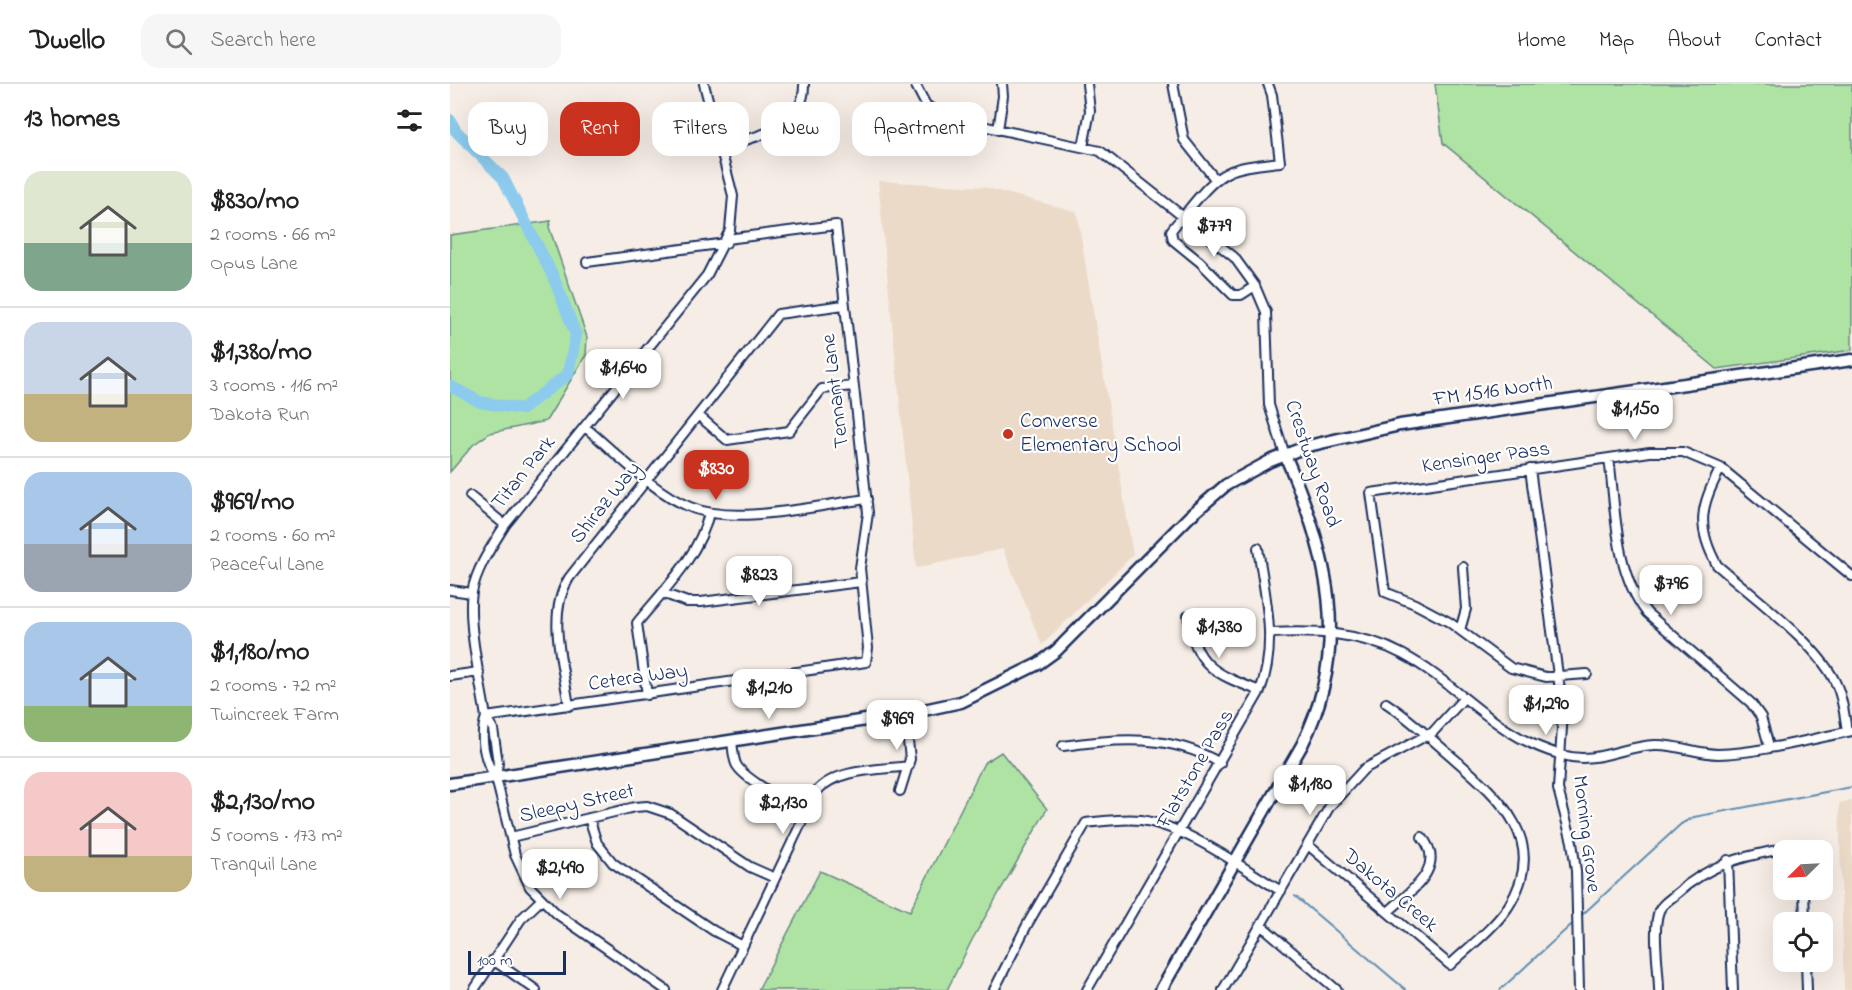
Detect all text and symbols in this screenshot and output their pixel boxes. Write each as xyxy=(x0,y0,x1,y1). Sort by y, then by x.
search box xyxy=(141,14,561,68)
text: Dwello xyxy=(30,21,105,62)
icon: search xyxy=(162,25,195,58)
text: Search here xyxy=(210,25,316,57)
text: Home xyxy=(1517,26,1566,56)
text: Map xyxy=(1599,26,1634,56)
text: About xyxy=(1667,26,1721,56)
text: Contact xyxy=(1754,26,1822,56)
text: 13 homes xyxy=(24,101,120,139)
chip: Buy xyxy=(468,102,548,156)
chip: Rent xyxy=(560,102,640,156)
chip: Filters xyxy=(652,102,749,156)
chip: New xyxy=(761,102,840,156)
chip: Apartment xyxy=(852,102,987,156)
icon: filters xyxy=(393,104,426,137)
text: $830/mo xyxy=(210,183,299,221)
icon: home xyxy=(72,195,144,267)
pin: $779 xyxy=(1178,207,1250,258)
text: $779 xyxy=(1197,212,1231,241)
text: 2 rooms · 66 m² xyxy=(210,221,336,250)
text: Opus Lane xyxy=(210,250,298,279)
street label: Tennant Lane xyxy=(814,332,858,450)
text: $1,380/mo xyxy=(210,334,312,372)
icon: home xyxy=(72,346,144,418)
pin: $1,640 xyxy=(574,349,672,400)
text: $1,640 xyxy=(599,354,647,383)
street label: FM 1516 North xyxy=(1430,369,1555,415)
text: 3 rooms · 116 m² xyxy=(210,372,338,401)
pin: $1,150 xyxy=(1586,390,1684,441)
text: $1,150 xyxy=(1611,395,1659,424)
street label: Crestway Road xyxy=(1274,396,1348,533)
text: Dakota Run xyxy=(210,401,309,430)
place label: Converse Elementary School xyxy=(1020,407,1181,463)
marker: Converse Elementary School xyxy=(1001,427,1015,441)
street label: Titan Park xyxy=(485,429,564,517)
street label: Kensinger Pass xyxy=(1420,434,1552,484)
pin: $830 xyxy=(680,450,752,501)
street label: Shiraz Way xyxy=(563,455,650,552)
text: $830 xyxy=(698,455,734,484)
text: $969/mo xyxy=(210,484,295,522)
icon: home xyxy=(72,496,144,568)
text: 2 rooms · 60 m² xyxy=(210,522,336,551)
text: Peaceful Lane xyxy=(210,551,324,580)
pin: $823 xyxy=(723,556,795,607)
text: $823 xyxy=(740,561,778,590)
pin: $796 xyxy=(1635,565,1707,616)
text: $796 xyxy=(1653,570,1689,599)
pin: $1,380 xyxy=(1170,608,1268,659)
text: $1,380 xyxy=(1196,613,1242,642)
text: $1,180/mo xyxy=(210,634,309,672)
icon: home xyxy=(72,646,144,718)
street label: Cetera Way xyxy=(586,656,690,702)
pin: $1,210 xyxy=(720,669,818,720)
text: 2 rooms · 72 m² xyxy=(210,672,337,701)
text: $1,210 xyxy=(746,674,792,703)
pin: $1,290 xyxy=(1497,685,1595,736)
text: $1,290 xyxy=(1523,690,1569,719)
pin: $969 xyxy=(861,700,933,751)
text: Twincreek Farm xyxy=(210,701,339,730)
street label: Flatstone Pass xyxy=(1149,704,1242,835)
text: $969 xyxy=(881,705,913,734)
pin: $1,180 xyxy=(1261,765,1359,816)
text: $1,180 xyxy=(1288,770,1332,799)
street label: Morning Grove xyxy=(1562,774,1608,895)
street label: Sleepy Street xyxy=(517,776,638,834)
text: $2,130/mo xyxy=(210,784,315,822)
pin: $2,130 xyxy=(734,784,832,835)
text: $2,130 xyxy=(759,789,807,818)
icon: home xyxy=(72,796,144,868)
text: 5 rooms · 173 m² xyxy=(210,822,343,851)
north arrow xyxy=(1773,840,1833,900)
map controls xyxy=(1773,840,1833,972)
street label: Dakota Creek xyxy=(1335,841,1445,940)
pin: $2,490 xyxy=(511,849,609,900)
text: Tranquil Lane xyxy=(210,851,317,880)
text: $2,490 xyxy=(536,854,584,883)
button: locate xyxy=(1773,912,1833,972)
scale bar xyxy=(468,948,566,976)
text: 100 m xyxy=(477,949,512,973)

